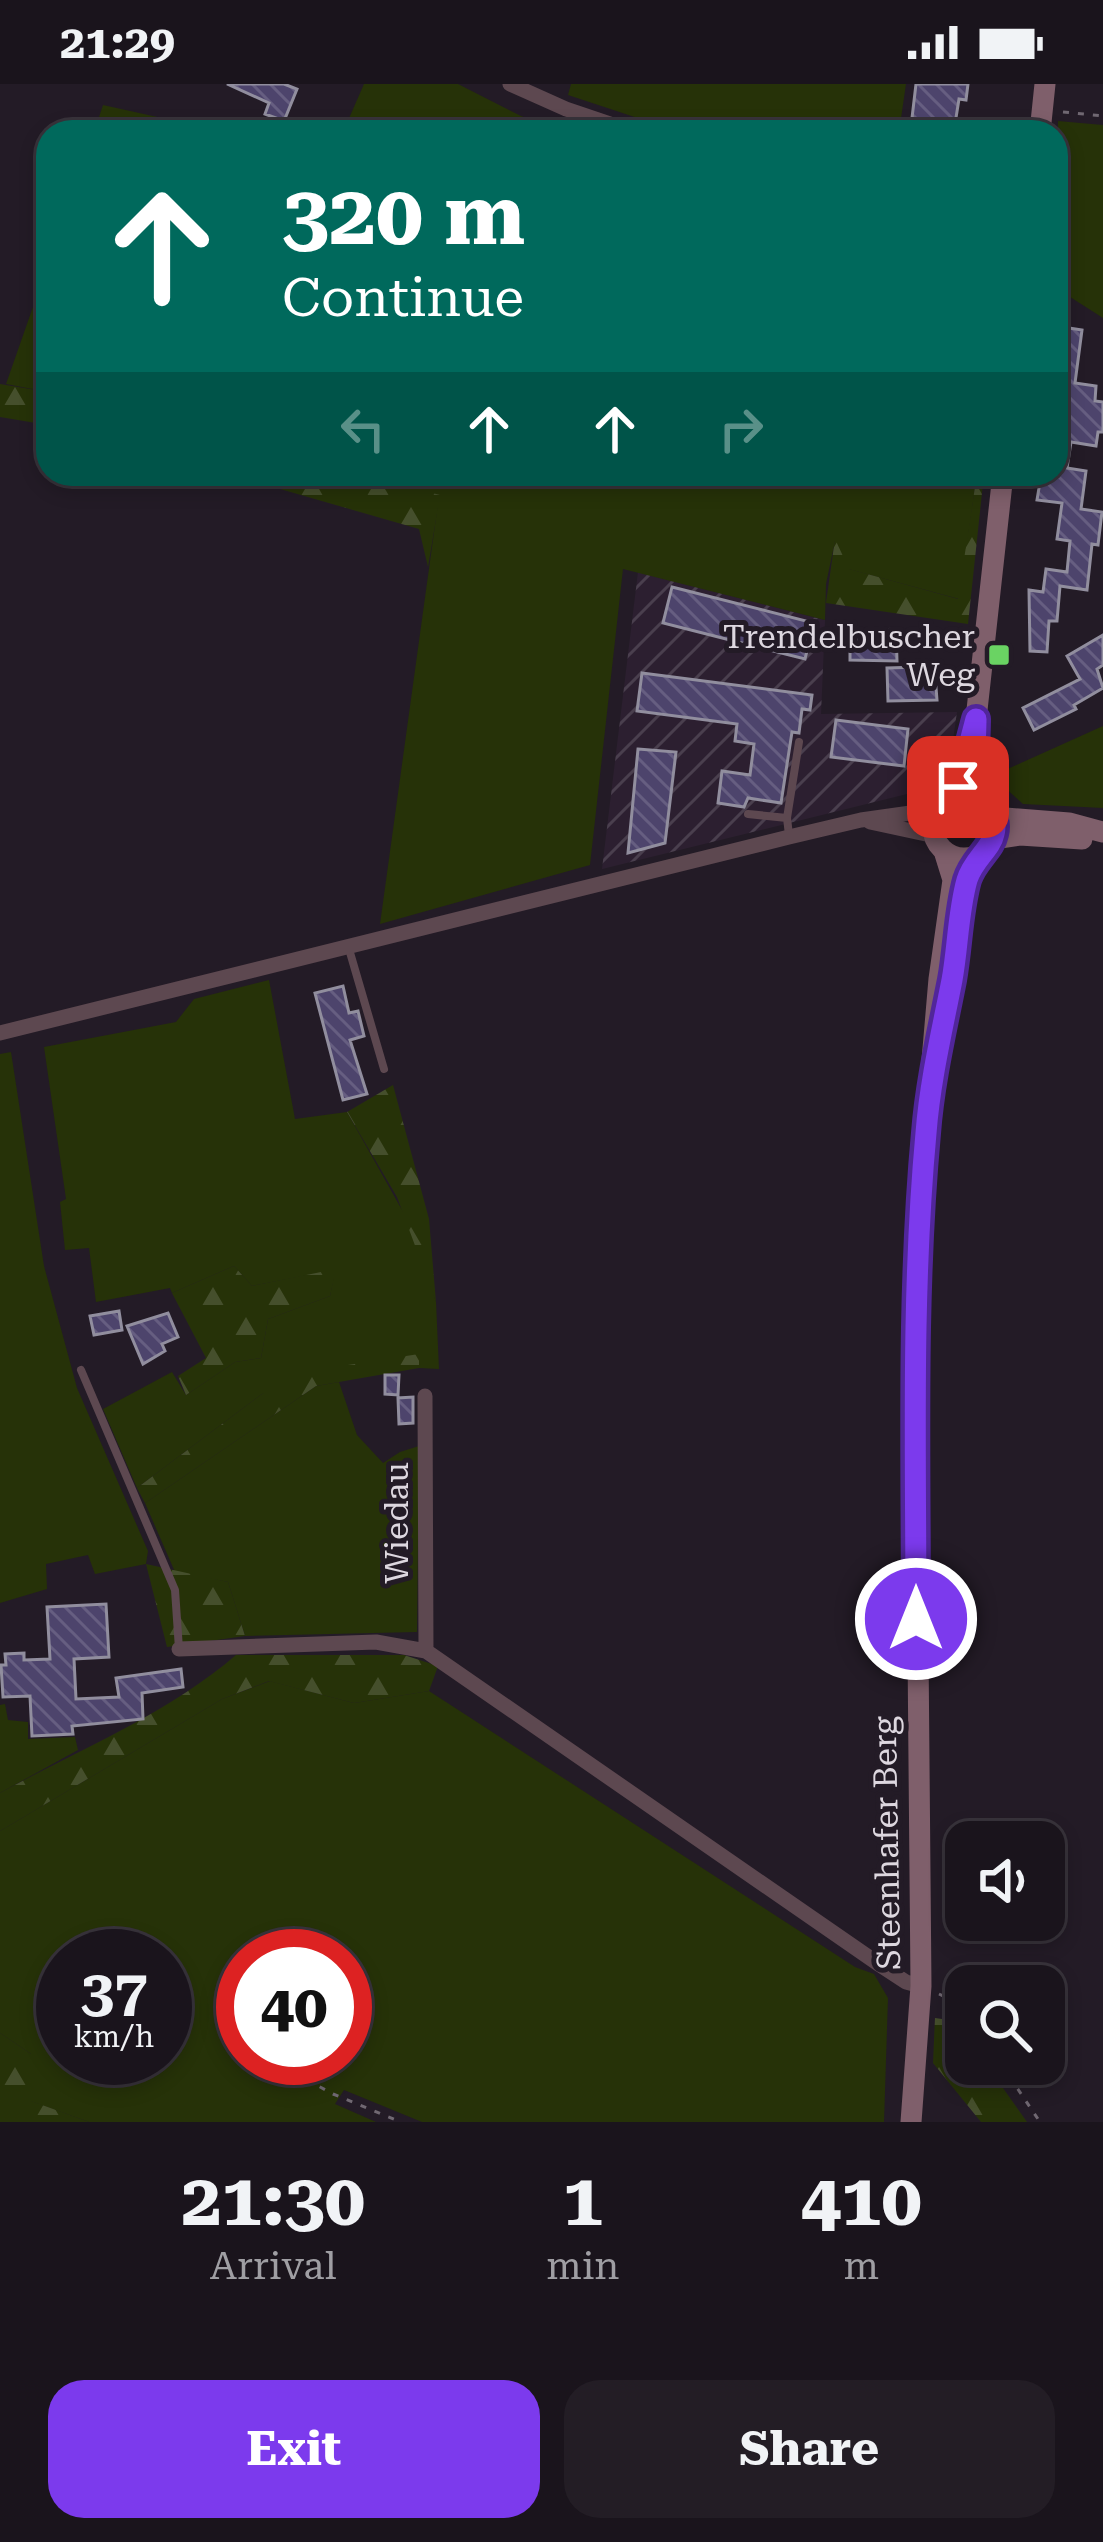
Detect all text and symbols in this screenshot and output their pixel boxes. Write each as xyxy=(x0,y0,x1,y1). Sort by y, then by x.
text: 21:29 xyxy=(60,16,175,69)
text: 320 m xyxy=(282,166,525,264)
icon: ahead xyxy=(84,168,240,324)
text: Continue xyxy=(282,266,524,329)
icon: left xyxy=(330,396,396,462)
icon: ahead xyxy=(456,396,522,462)
icon: ahead xyxy=(582,396,648,462)
icon: right xyxy=(708,396,774,462)
place label: Trendelbuscher Weg xyxy=(723,617,975,694)
marker: Trendelbuscher Weg xyxy=(986,642,1012,668)
pin xyxy=(907,736,1009,838)
icon: arrive xyxy=(925,754,991,820)
street label: Wiedau xyxy=(377,1462,416,1584)
position arrow xyxy=(853,1556,979,1682)
street label: Steenhafer Berg xyxy=(865,1716,908,1970)
map controls xyxy=(945,1821,1065,2085)
button: sound xyxy=(945,1821,1065,1941)
speed limit sign: 40 xyxy=(216,1929,372,2085)
text: 37 xyxy=(80,1956,148,2027)
button: search xyxy=(945,1965,1065,2085)
text: km/h xyxy=(74,2019,154,2054)
text: 21:30 xyxy=(181,2158,365,2243)
text: 1 xyxy=(563,2158,603,2243)
text: 410 xyxy=(801,2158,922,2243)
text: Arrival xyxy=(210,2243,337,2289)
text: min xyxy=(546,2243,620,2289)
text: m xyxy=(843,2243,879,2289)
button: Exit xyxy=(48,2380,540,2518)
button: Share xyxy=(564,2380,1055,2518)

